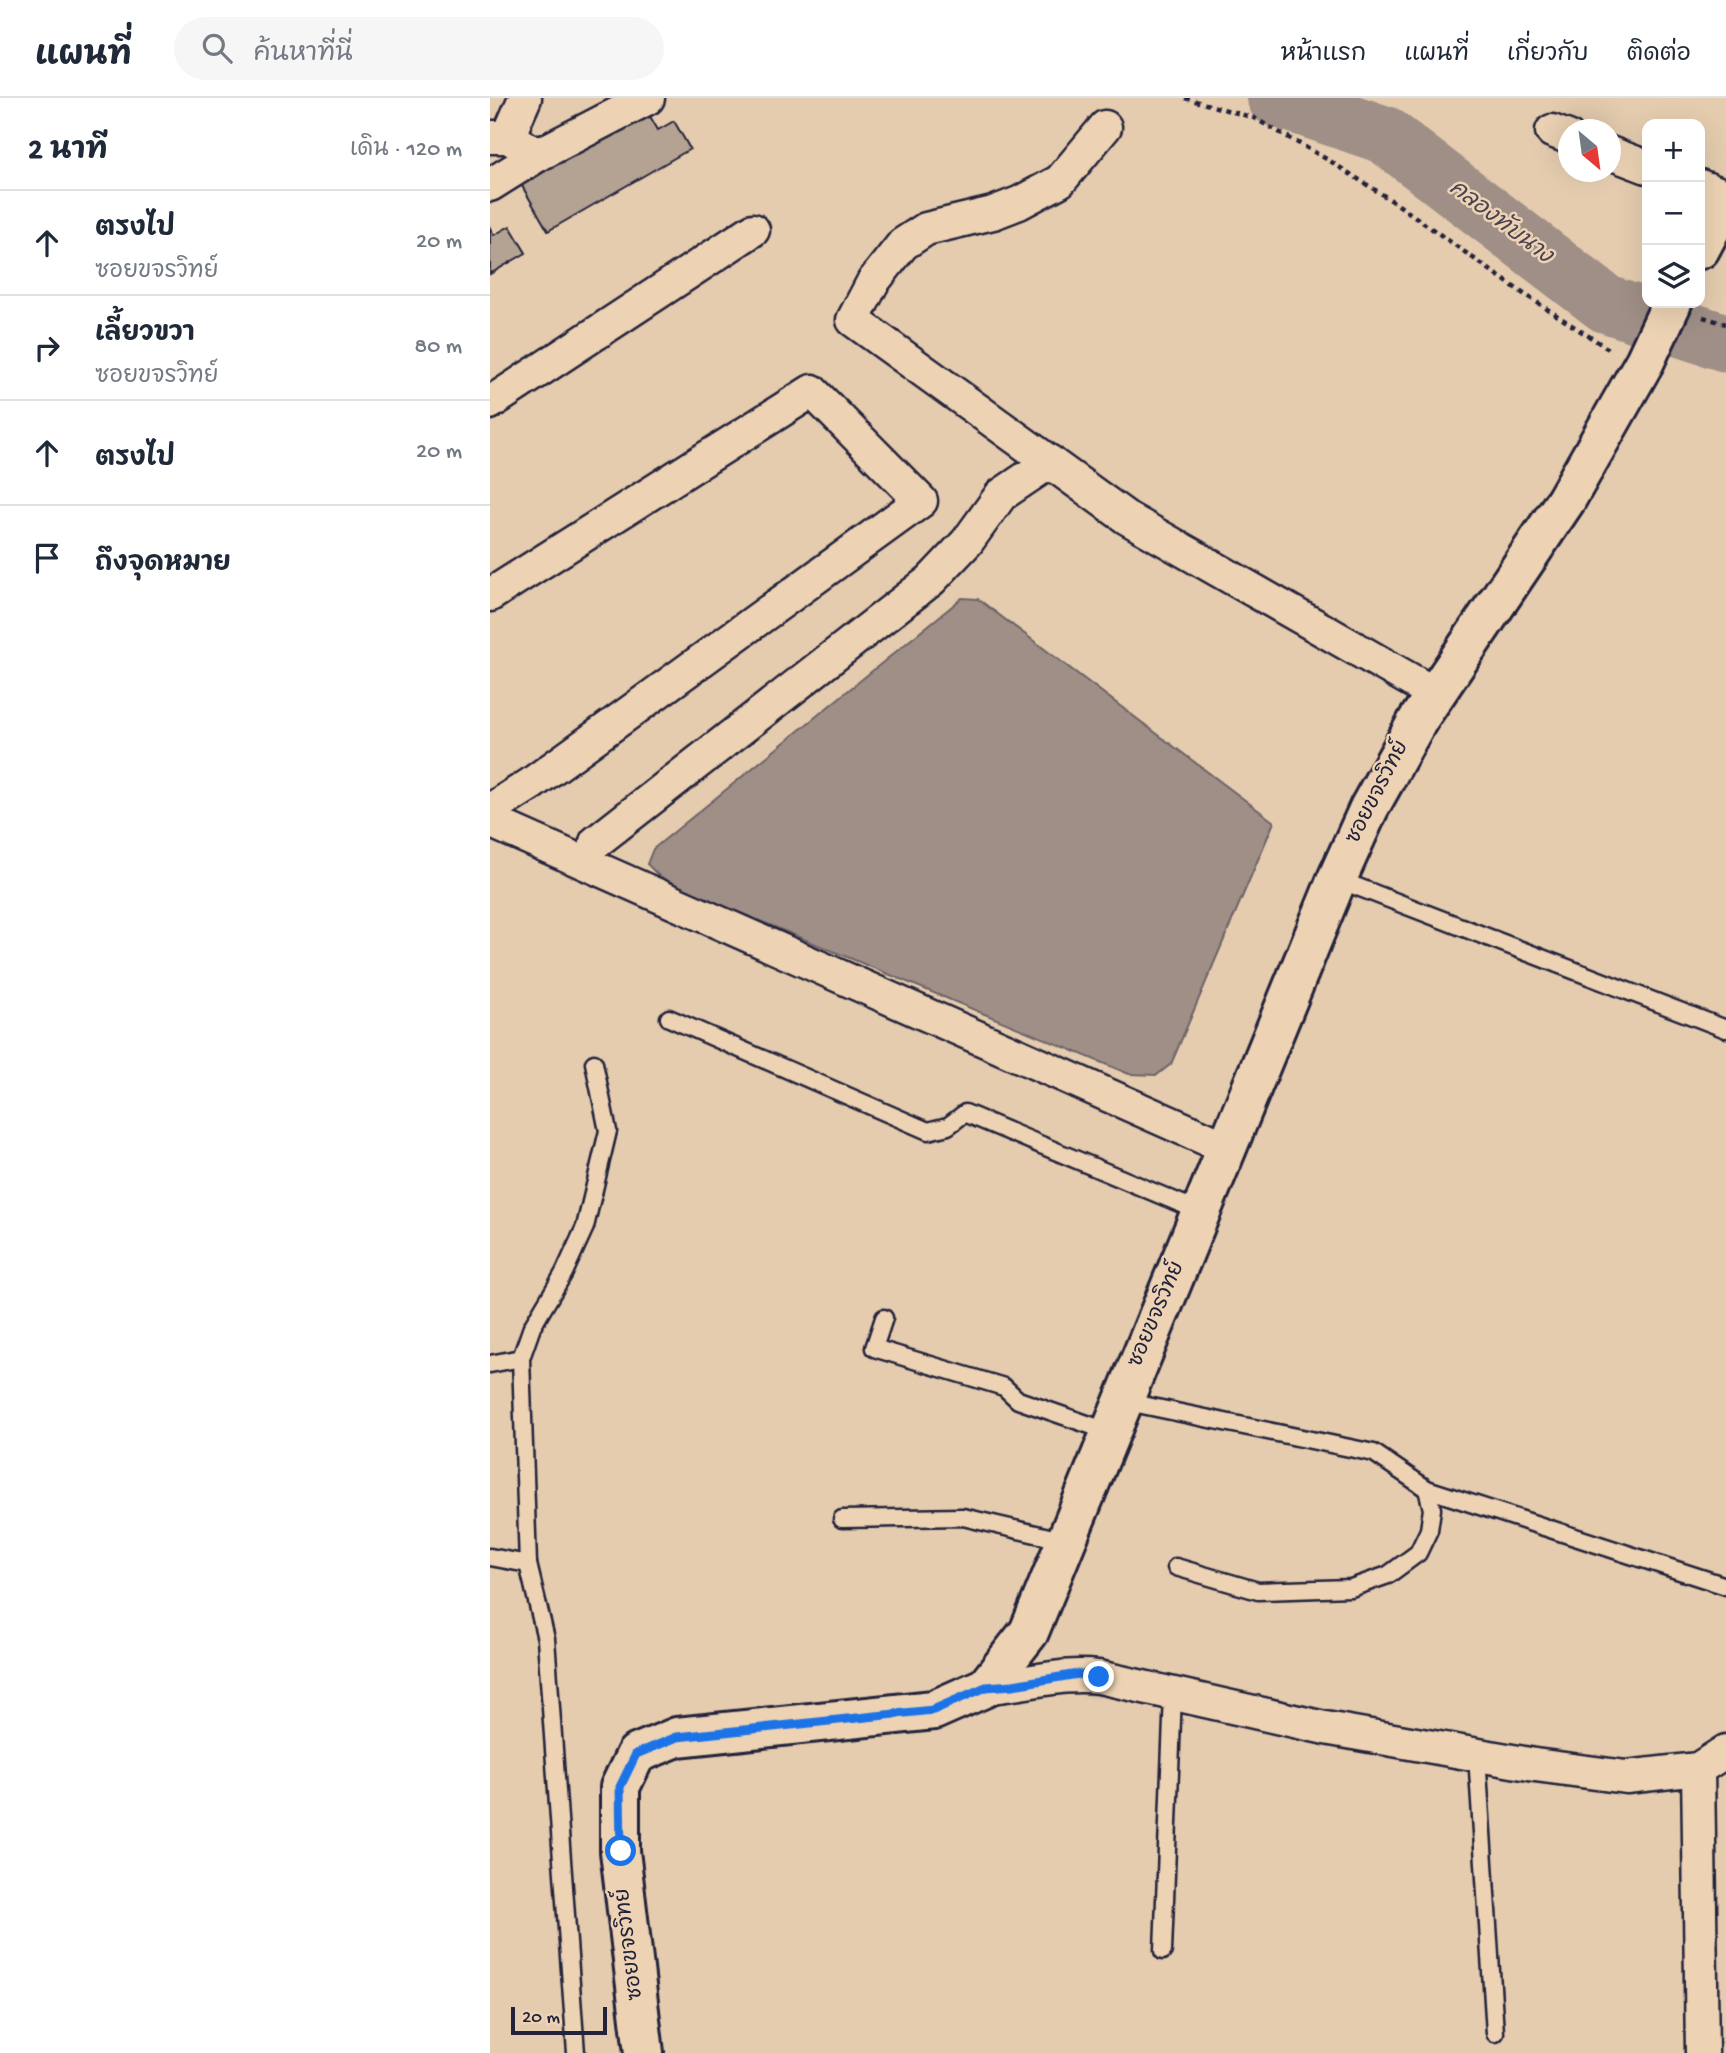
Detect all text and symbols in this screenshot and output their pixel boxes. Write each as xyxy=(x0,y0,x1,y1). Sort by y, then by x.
search box xyxy=(174,17,664,80)
icon: search xyxy=(198,29,236,67)
text: แผนที่ xyxy=(35,39,132,77)
text: ค้นหาที่นี่ xyxy=(254,40,353,71)
text: หน้าแรก xyxy=(1281,41,1366,70)
text: แผนที่ xyxy=(1404,41,1469,70)
text: เกี่ยวกับ xyxy=(1507,41,1589,70)
text: ติดต่อ xyxy=(1627,41,1691,70)
north arrow xyxy=(1558,119,1621,182)
map controls xyxy=(1642,119,1705,308)
button: + xyxy=(1642,119,1705,182)
text: 2 นาที xyxy=(28,135,108,170)
text: เดิน · 120 m xyxy=(350,137,462,164)
water label: คลองทับนาง xyxy=(1443,173,1560,272)
button: − xyxy=(1642,182,1705,245)
text: ตรงไป xyxy=(95,215,175,246)
icon: ahead xyxy=(28,224,66,262)
text: 20 m xyxy=(416,229,462,256)
button: layers xyxy=(1642,245,1705,308)
text: ซอยขจรวิทย์ xyxy=(95,259,218,286)
text: เลี้ยวขวา xyxy=(95,320,195,351)
icon: right xyxy=(28,329,66,367)
text: 80 m xyxy=(415,334,462,361)
text: ซอยขจรวิทย์ xyxy=(95,364,218,391)
icon: ahead xyxy=(28,434,66,472)
text: 20 m xyxy=(416,439,462,466)
text: ตรงไป xyxy=(95,445,175,476)
icon: arrive xyxy=(28,539,66,577)
text: ถึงจุดหมาย xyxy=(95,550,231,581)
street label: ซอยขจรวิทย์ xyxy=(1339,735,1416,849)
street label: ซอยขจรวิทย์ xyxy=(1121,1257,1192,1372)
route end xyxy=(1083,1661,1114,1692)
route start xyxy=(605,1835,636,1866)
street label: ซอยขจรวิทย์ xyxy=(608,1887,650,2002)
scale bar xyxy=(511,2004,607,2036)
text: 20 m xyxy=(522,2007,560,2030)

